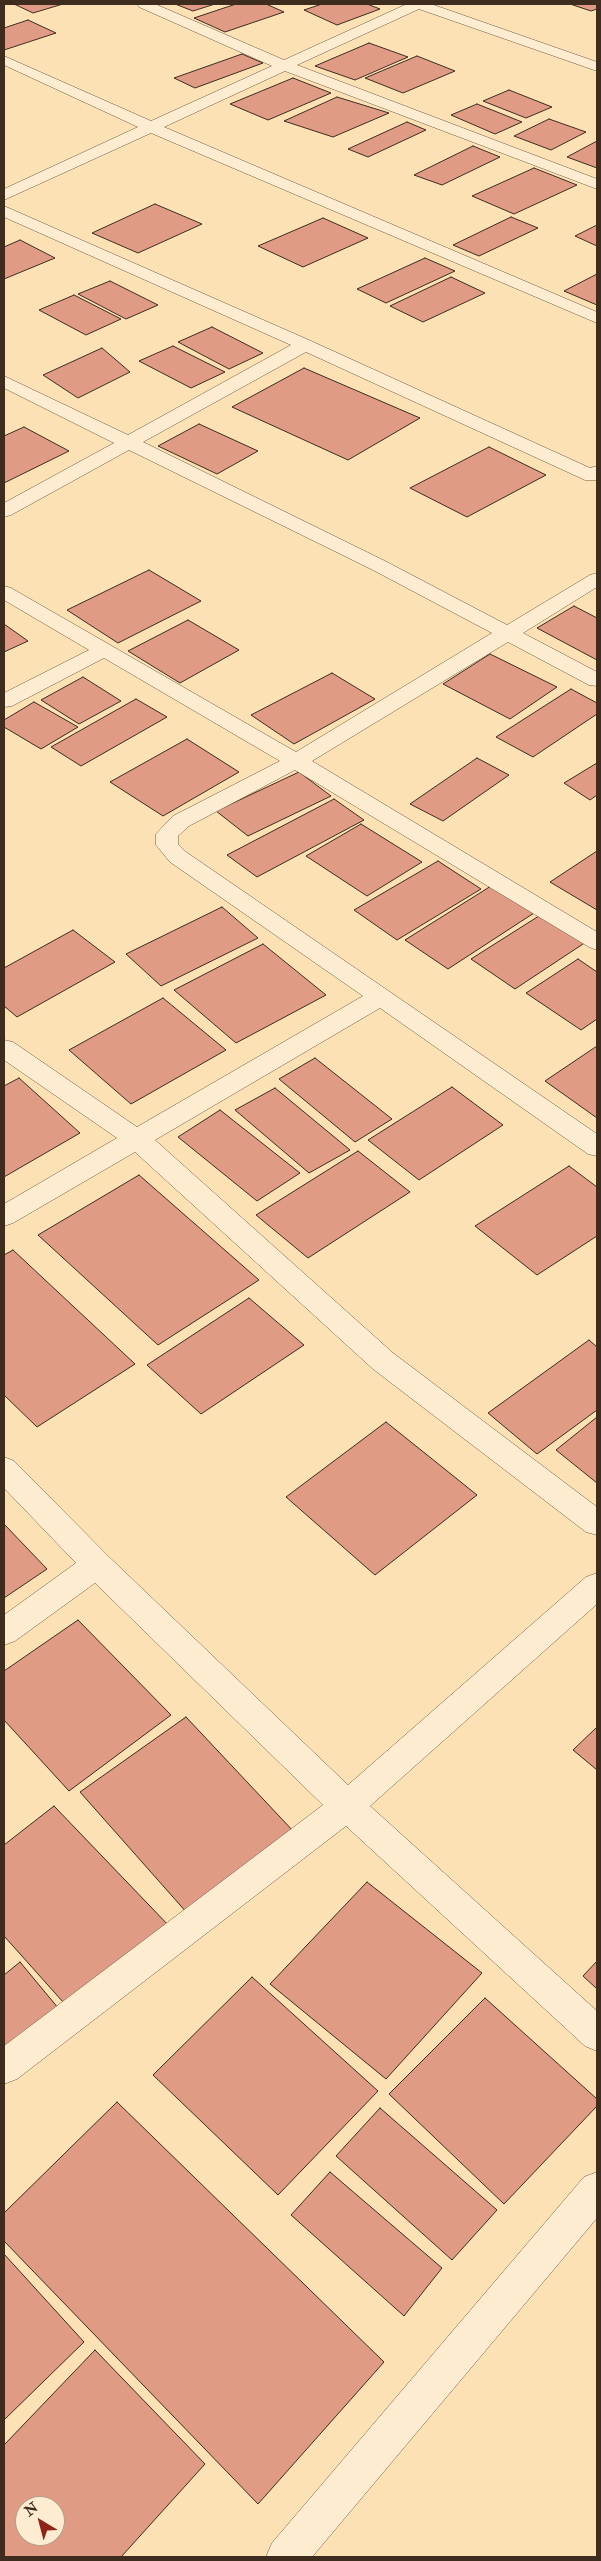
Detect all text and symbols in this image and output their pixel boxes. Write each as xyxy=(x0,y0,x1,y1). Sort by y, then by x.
north arrow xyxy=(15,2496,65,2546)
text: N xyxy=(21,2499,41,2520)

